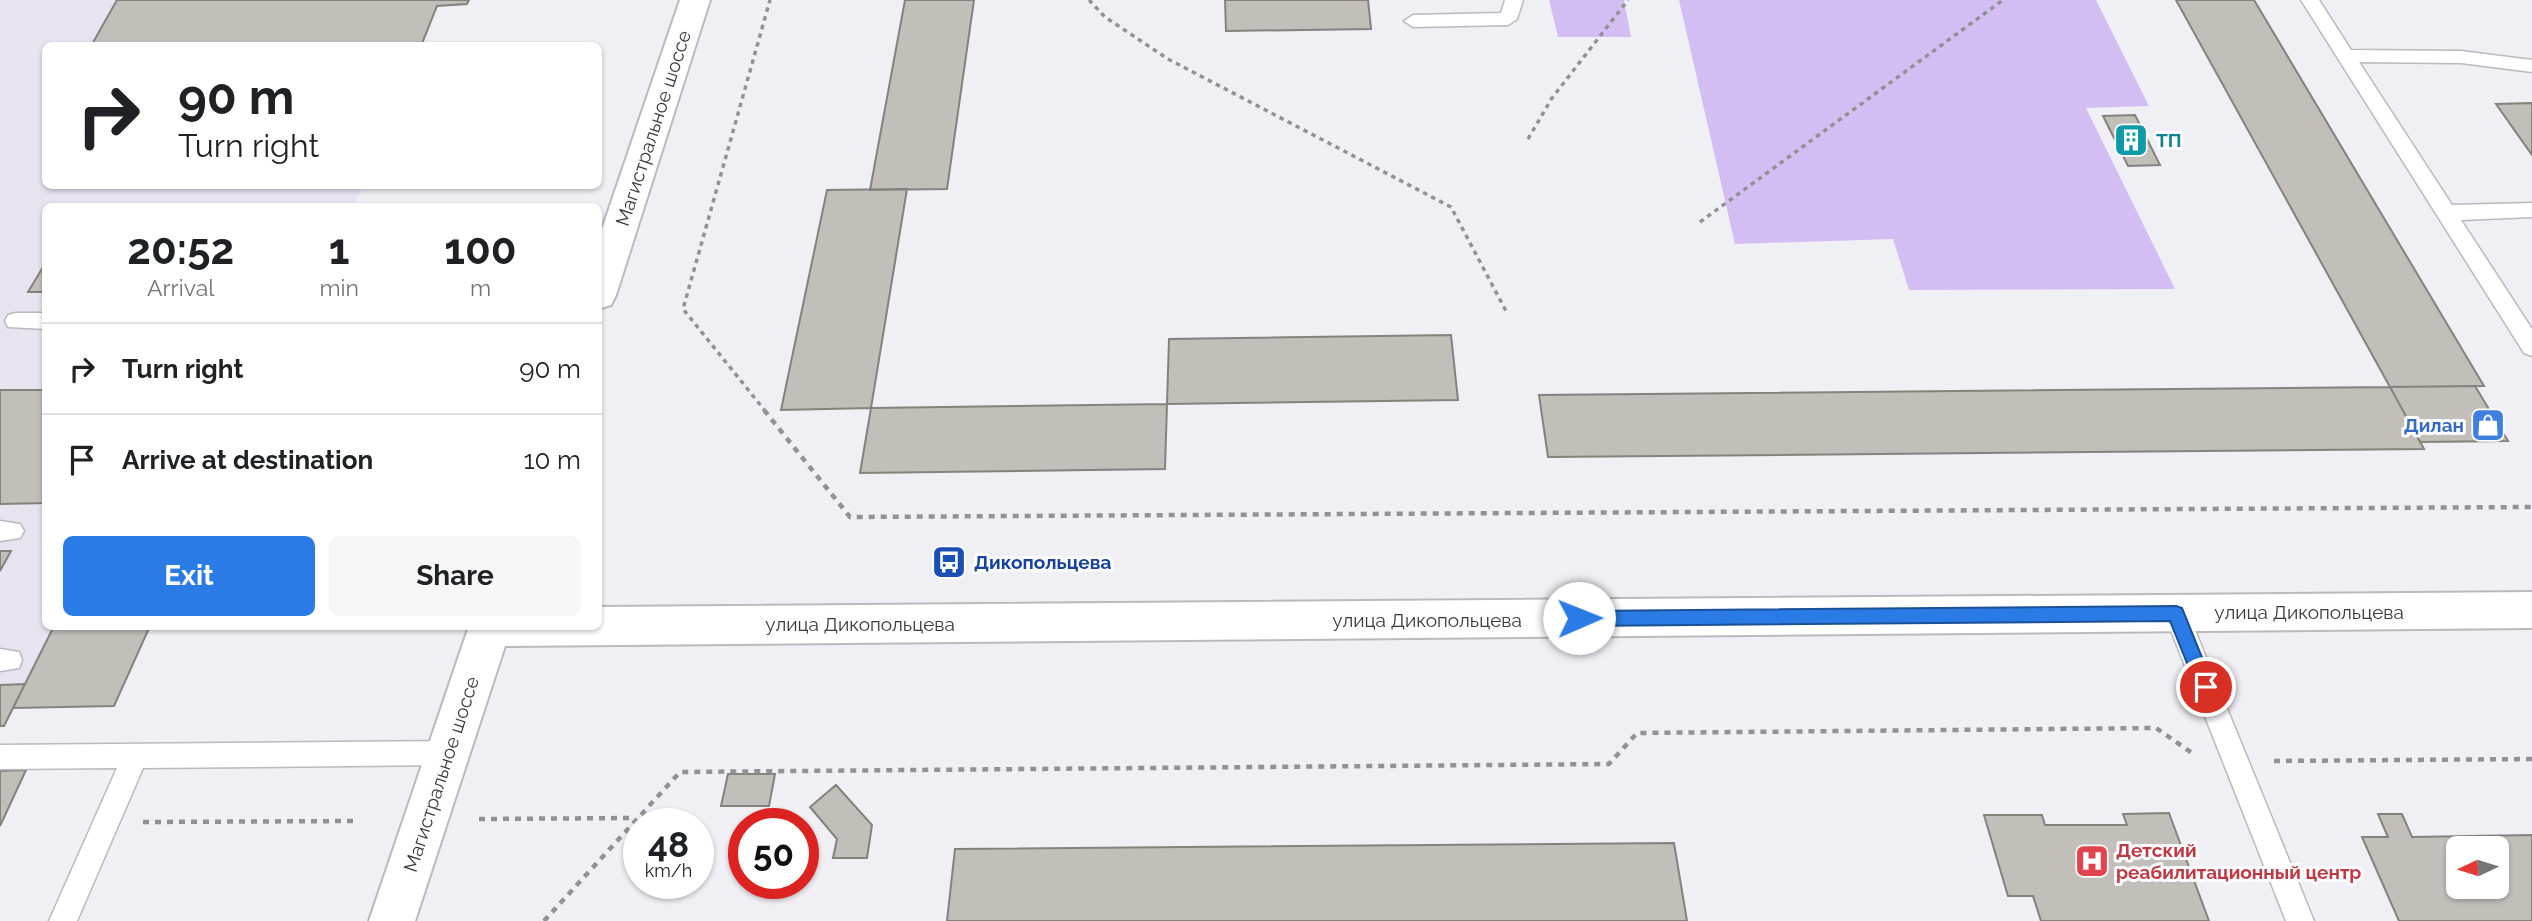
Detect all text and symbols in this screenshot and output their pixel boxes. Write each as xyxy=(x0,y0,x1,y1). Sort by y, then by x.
street label: Магистральное шоссе xyxy=(611,27,695,229)
text: 90 m xyxy=(178,68,294,125)
icon: right xyxy=(63,70,154,161)
building icon: ТП xyxy=(2112,121,2150,159)
text: Turn right xyxy=(178,127,319,164)
place label: ТП xyxy=(2156,129,2182,151)
text: 20:52 xyxy=(127,225,234,274)
text: 1 xyxy=(329,225,350,274)
text: 100 xyxy=(444,225,517,274)
text: Arrival xyxy=(147,274,214,301)
text: min xyxy=(319,274,359,301)
text: m xyxy=(470,274,491,301)
icon: right xyxy=(63,350,101,388)
text: Turn right xyxy=(122,354,243,384)
text: 90 m xyxy=(519,354,581,384)
shop icon: Дилан xyxy=(2469,406,2507,444)
place label: Дилан xyxy=(2404,414,2464,436)
icon: arrive xyxy=(63,441,101,479)
text: Arrive at destination xyxy=(122,445,373,475)
text: 10 m xyxy=(523,445,581,475)
button: Exit xyxy=(63,536,315,616)
button: Share xyxy=(329,536,581,616)
bus stop icon: Дикопольцева xyxy=(930,543,968,581)
place label: Дикопольцева xyxy=(974,551,1111,573)
position arrow xyxy=(1542,581,1616,655)
street label: улица Дикопольцева xyxy=(2214,601,2404,623)
street label: улица Дикопольцева xyxy=(1332,609,1522,631)
street label: улица Дикопольцева xyxy=(765,613,955,635)
pin xyxy=(2176,657,2236,717)
icon: arrive xyxy=(2187,668,2225,706)
street label: Магистральное шоссе xyxy=(399,673,483,875)
speed limit sign: 50 xyxy=(728,808,819,899)
text: 48 xyxy=(648,824,689,865)
north arrow xyxy=(2446,836,2510,900)
map controls xyxy=(2446,836,2509,899)
place label: Детский реабилитационный центр xyxy=(2116,839,2361,883)
hospital icon: Детский реабилитационный центр xyxy=(2073,842,2111,880)
text: km/h xyxy=(645,860,692,881)

